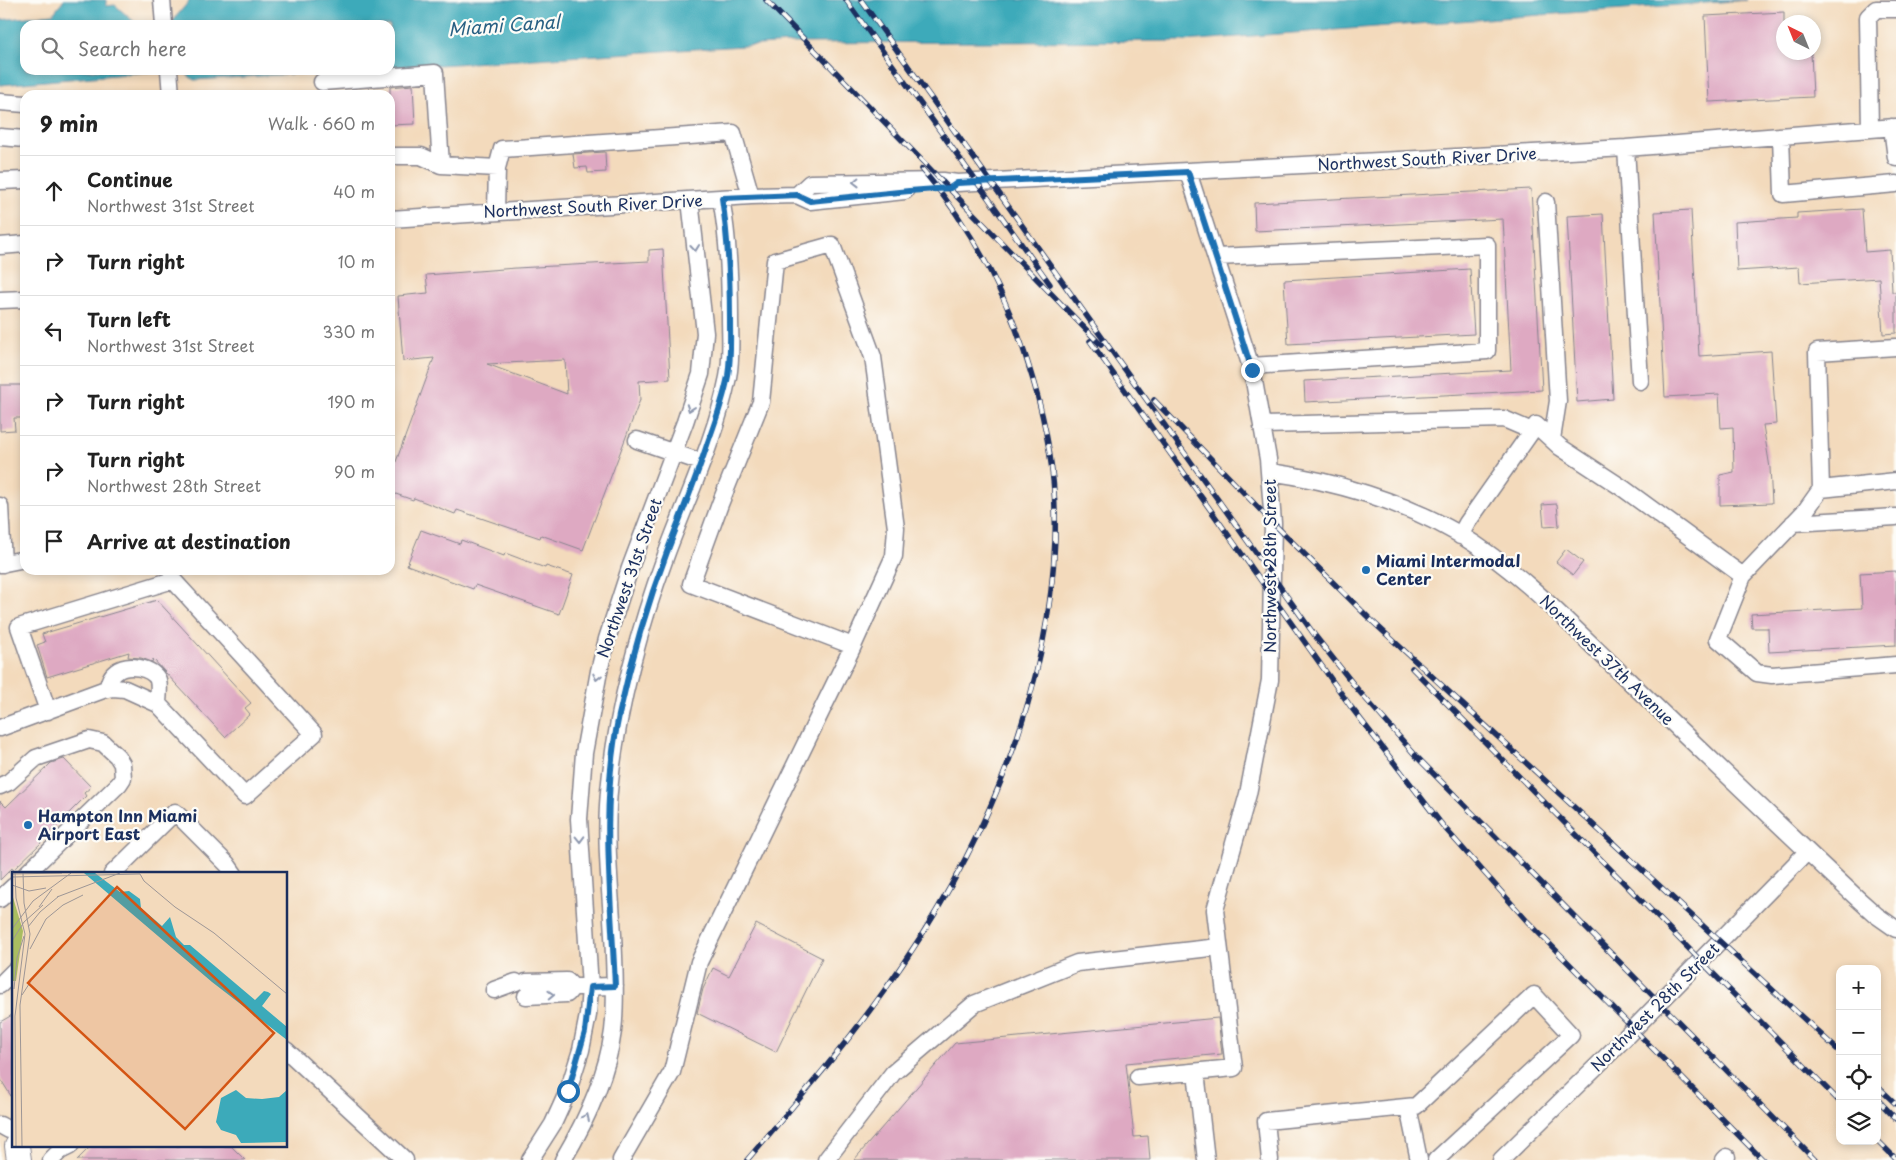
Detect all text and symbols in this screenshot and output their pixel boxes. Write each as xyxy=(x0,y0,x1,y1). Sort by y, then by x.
water label: Miami Canal xyxy=(447,7,563,42)
north arrow xyxy=(1776,15,1821,60)
search box xyxy=(20,20,395,75)
icon: search xyxy=(38,34,66,62)
text: Search here xyxy=(78,34,187,62)
text: 9 min xyxy=(40,107,98,139)
text: Walk · 660 m xyxy=(268,111,375,135)
street label: Northwest South River Drive xyxy=(1317,140,1537,176)
text: Continue xyxy=(87,165,173,193)
icon: ahead xyxy=(40,177,68,205)
one-way arrow xyxy=(852,177,860,187)
text: 40 m xyxy=(333,179,375,203)
street label: Northwest South River Drive xyxy=(483,187,703,223)
text: Northwest 31st Street xyxy=(87,193,254,217)
one-way arrow xyxy=(689,245,700,253)
icon: right xyxy=(40,247,68,275)
text: Turn right xyxy=(87,247,185,275)
text: 10 m xyxy=(338,249,375,273)
text: Turn left xyxy=(87,305,171,333)
icon: left xyxy=(40,317,68,345)
text: 330 m xyxy=(322,319,375,343)
text: Northwest 31st Street xyxy=(87,333,254,357)
route end xyxy=(1241,359,1264,382)
icon: right xyxy=(40,387,68,415)
text: Turn right xyxy=(87,387,185,415)
text: 190 m xyxy=(327,389,375,413)
one-way arrow xyxy=(686,403,696,412)
text: Turn right xyxy=(87,445,185,473)
icon: right xyxy=(40,457,68,485)
text: 90 m xyxy=(334,459,375,483)
text: Northwest 28th Street xyxy=(87,473,261,497)
street label: Northwest 28th Street xyxy=(1257,479,1281,653)
street label: Northwest 31st Street xyxy=(589,495,667,661)
icon: arrive xyxy=(40,527,68,555)
text: Arrive at destination xyxy=(87,527,291,555)
place label: Miami Intermodal Center xyxy=(1376,548,1520,590)
marker: Miami Intermodal Center xyxy=(1360,564,1372,576)
street label: Northwest 37th Avenue xyxy=(1535,589,1680,730)
one-way arrow xyxy=(592,673,603,682)
place label: Hampton Inn Miami Airport East xyxy=(38,803,198,845)
marker: Hampton Inn Miami Airport East xyxy=(22,819,34,831)
one-way arrow xyxy=(574,835,585,843)
inset map xyxy=(12,872,288,1148)
street label: Northwest 28th Street xyxy=(1584,936,1725,1076)
map controls xyxy=(1836,965,1881,1145)
button: + xyxy=(1836,965,1881,1010)
one-way arrow xyxy=(548,990,555,1000)
button: − xyxy=(1836,1010,1881,1055)
button: locate xyxy=(1836,1055,1881,1100)
route start xyxy=(557,1080,580,1103)
button: layers xyxy=(1836,1100,1881,1145)
one-way arrow xyxy=(579,1113,590,1122)

